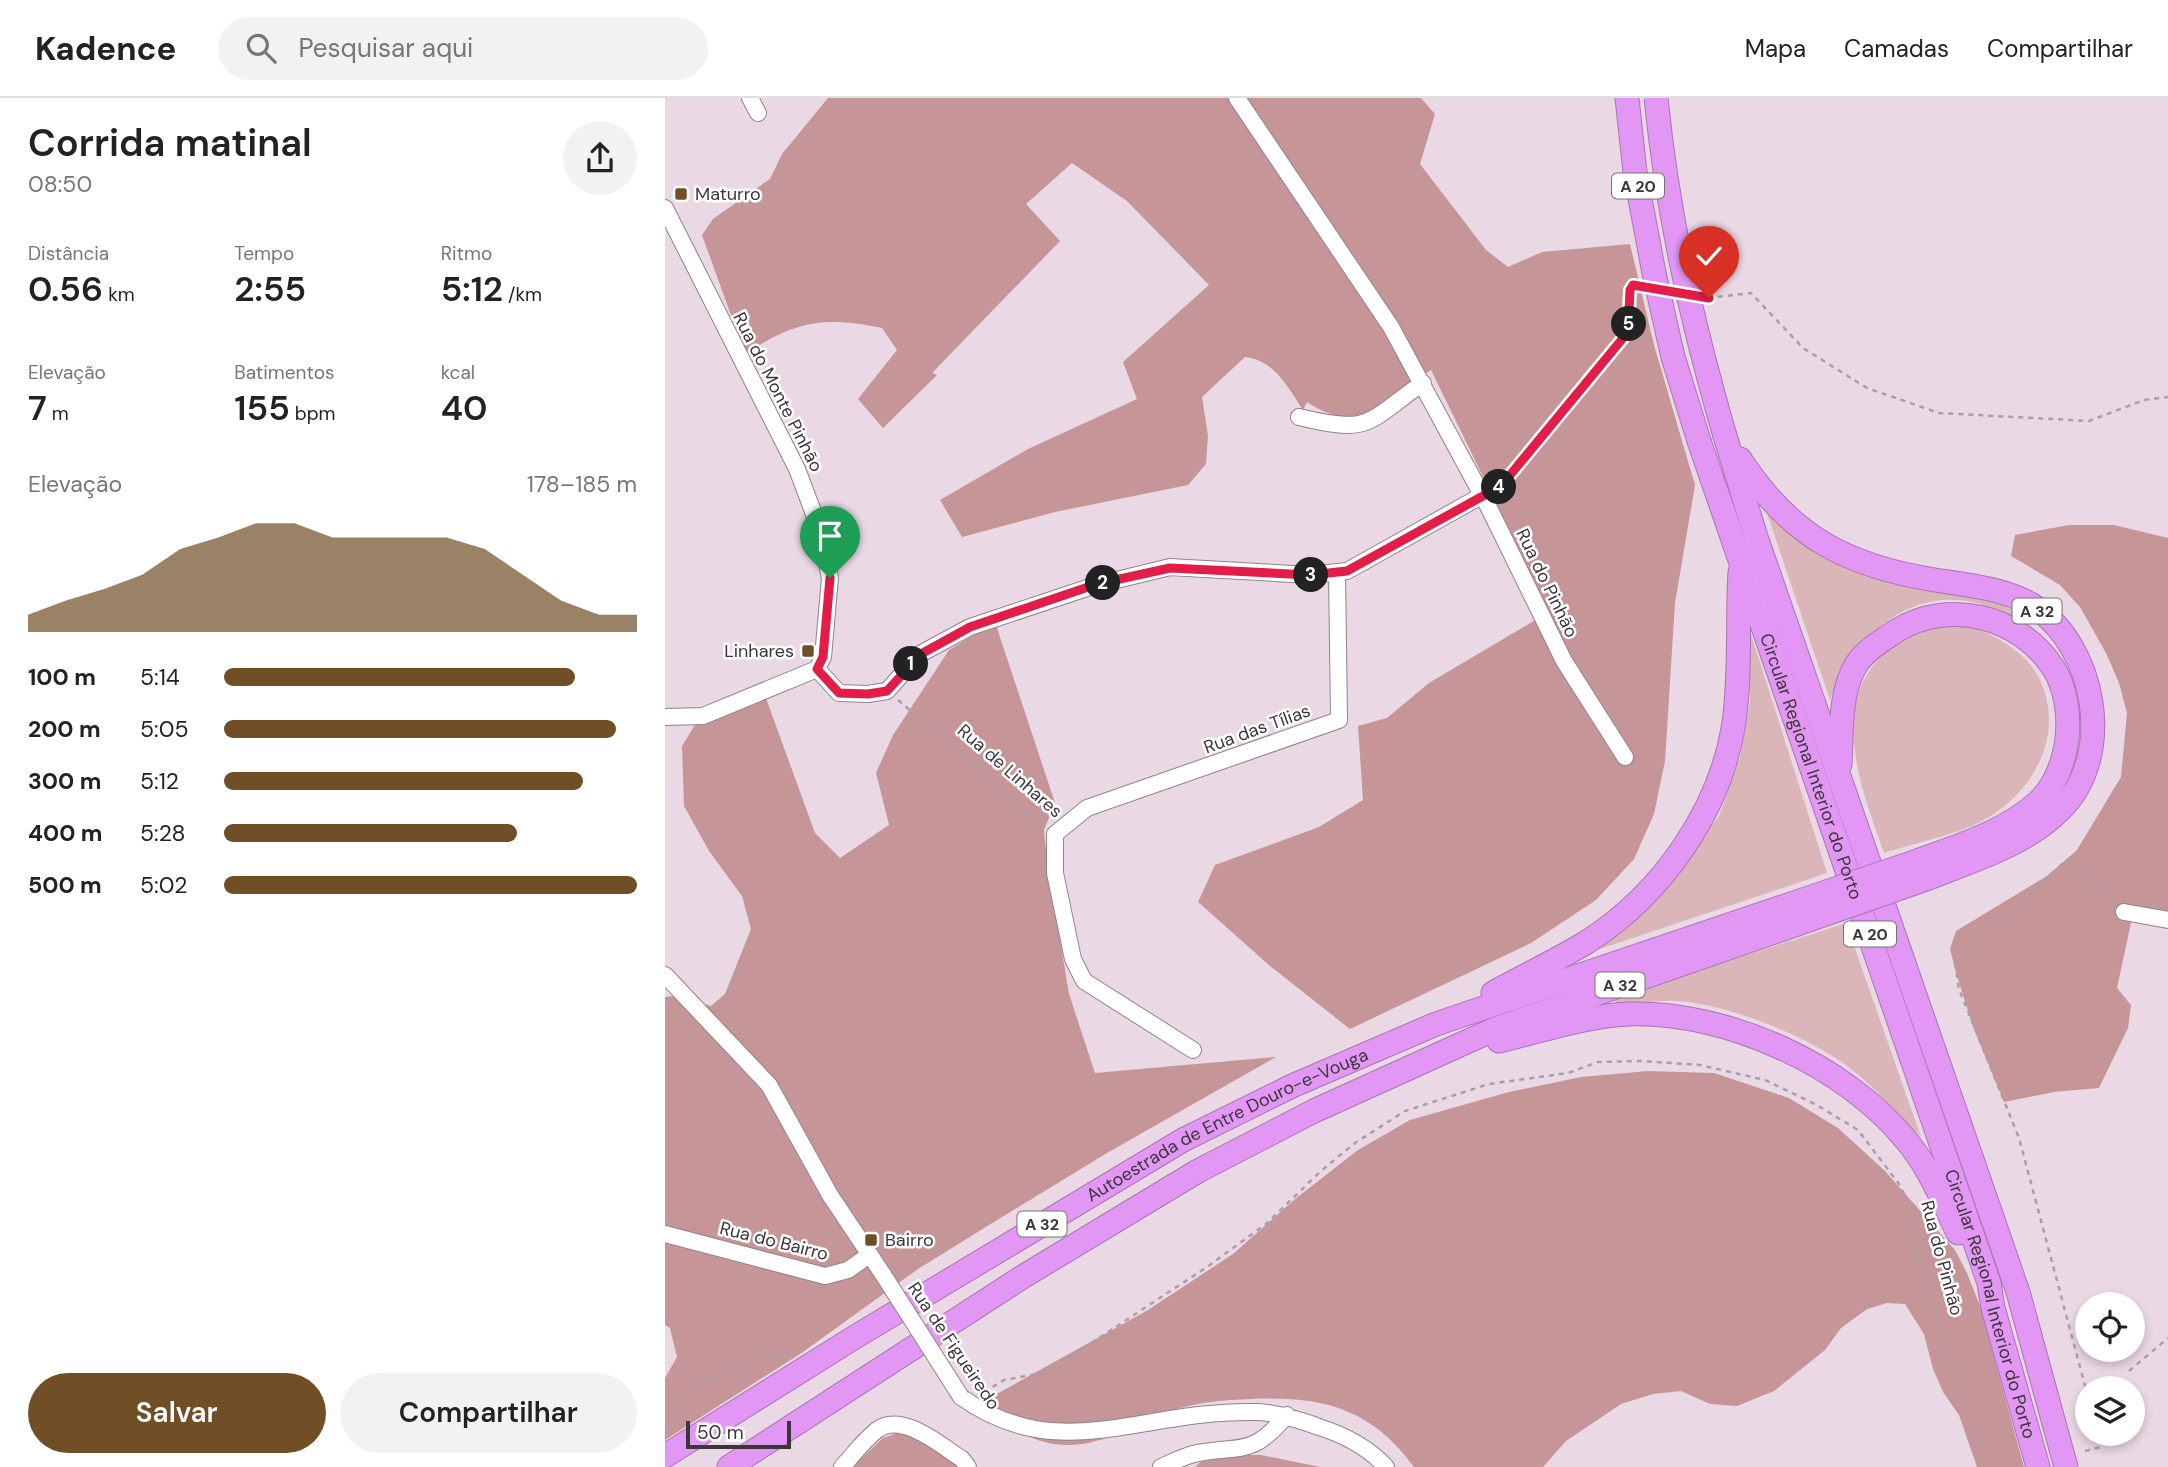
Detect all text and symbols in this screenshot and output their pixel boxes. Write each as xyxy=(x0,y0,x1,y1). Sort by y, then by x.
search box xyxy=(218,17,708,80)
text: Kadence xyxy=(35,27,176,70)
icon: search xyxy=(242,29,280,67)
text: Pesquisar aqui xyxy=(298,31,473,65)
text: Mapa xyxy=(1745,33,1806,64)
text: Camadas xyxy=(1844,33,1949,64)
text: Compartilhar xyxy=(1987,33,2133,64)
text: Corrida matinal xyxy=(28,118,312,168)
button: share xyxy=(563,121,637,195)
text: 08:50 xyxy=(28,169,92,199)
road number: A 20 xyxy=(1612,174,1664,198)
place label: Maturro xyxy=(695,182,761,206)
marker: Maturro xyxy=(673,186,689,202)
pin xyxy=(1679,226,1739,298)
icon: check xyxy=(1690,237,1728,275)
text: Distância xyxy=(28,241,109,266)
text: Tempo xyxy=(234,241,294,266)
text: Ritmo xyxy=(441,241,492,266)
text: 0.56 xyxy=(28,266,103,312)
text: 2:55 xyxy=(234,266,306,312)
text: 5:12 xyxy=(441,266,503,312)
text: km xyxy=(103,282,135,307)
text: /km xyxy=(503,282,542,307)
pin: 5 xyxy=(1611,306,1647,342)
street label: Rua do Monte Pinhão xyxy=(727,308,829,476)
text: 5 xyxy=(1623,311,1634,336)
text: Elevação xyxy=(28,360,106,385)
text: Batimentos xyxy=(234,360,334,385)
text: kcal xyxy=(441,360,475,385)
text: 7 xyxy=(28,385,47,431)
text: 155 xyxy=(234,385,290,431)
text: 40 xyxy=(441,385,487,431)
text: m xyxy=(47,401,69,426)
text: bpm xyxy=(290,401,336,426)
text: Elevação xyxy=(28,469,122,499)
text: 178–185 m xyxy=(527,469,637,499)
pin: 4 xyxy=(1481,470,1517,504)
text: 4 xyxy=(1492,474,1505,499)
pin xyxy=(800,506,860,578)
icon: arrive xyxy=(811,517,849,555)
street label: Rua do Pinhão xyxy=(1510,525,1584,641)
pin: 3 xyxy=(1293,558,1329,592)
text: 3 xyxy=(1305,562,1316,587)
pin: 2 xyxy=(1085,566,1121,601)
text: 2 xyxy=(1097,570,1108,595)
road number: A 32 xyxy=(2013,598,2061,624)
street label: Circular Regional Interior do Porto xyxy=(1754,630,1868,903)
place label: Linhares xyxy=(724,639,794,663)
marker: Linhares xyxy=(800,643,816,659)
pin: 1 xyxy=(894,646,929,682)
text: 1 xyxy=(907,651,914,676)
text: 100 m xyxy=(28,662,96,692)
text: 5:14 xyxy=(140,662,180,692)
street label: Rua das Tílias xyxy=(1200,699,1314,759)
text: 200 m xyxy=(28,714,101,744)
text: 5:05 xyxy=(140,714,188,744)
street label: Rua de Linhares xyxy=(952,719,1068,823)
text: 300 m xyxy=(28,766,101,796)
text: 5:12 xyxy=(140,766,179,796)
text: 400 m xyxy=(28,818,102,848)
text: 5:28 xyxy=(140,818,186,848)
text: 500 m xyxy=(28,870,102,900)
text: 5:02 xyxy=(140,870,187,900)
road number: A 20 xyxy=(1844,922,1896,946)
road number: A 32 xyxy=(1595,972,1644,998)
street label: Autoestrada de Entre Douro-e-Vouga xyxy=(1082,1043,1372,1207)
street label: Circular Regional Interior do Porto xyxy=(1939,1166,2041,1442)
street label: Rua do Pinhão xyxy=(1915,1198,1969,1318)
road number: A 32 xyxy=(1017,1212,1067,1236)
street label: Rua do Bairro xyxy=(717,1216,831,1266)
place label: Bairro xyxy=(885,1228,934,1252)
marker: Bairro xyxy=(863,1232,879,1248)
street label: Rua de Figueiredo xyxy=(902,1277,1006,1415)
map controls xyxy=(2075,1292,2145,1446)
button: locate xyxy=(2075,1292,2145,1362)
button: Salvar xyxy=(28,1373,326,1453)
button: Compartilhar xyxy=(340,1373,637,1453)
button: layers xyxy=(2075,1376,2145,1446)
scale bar xyxy=(686,1418,791,1450)
text: 50 m xyxy=(697,1420,744,1445)

